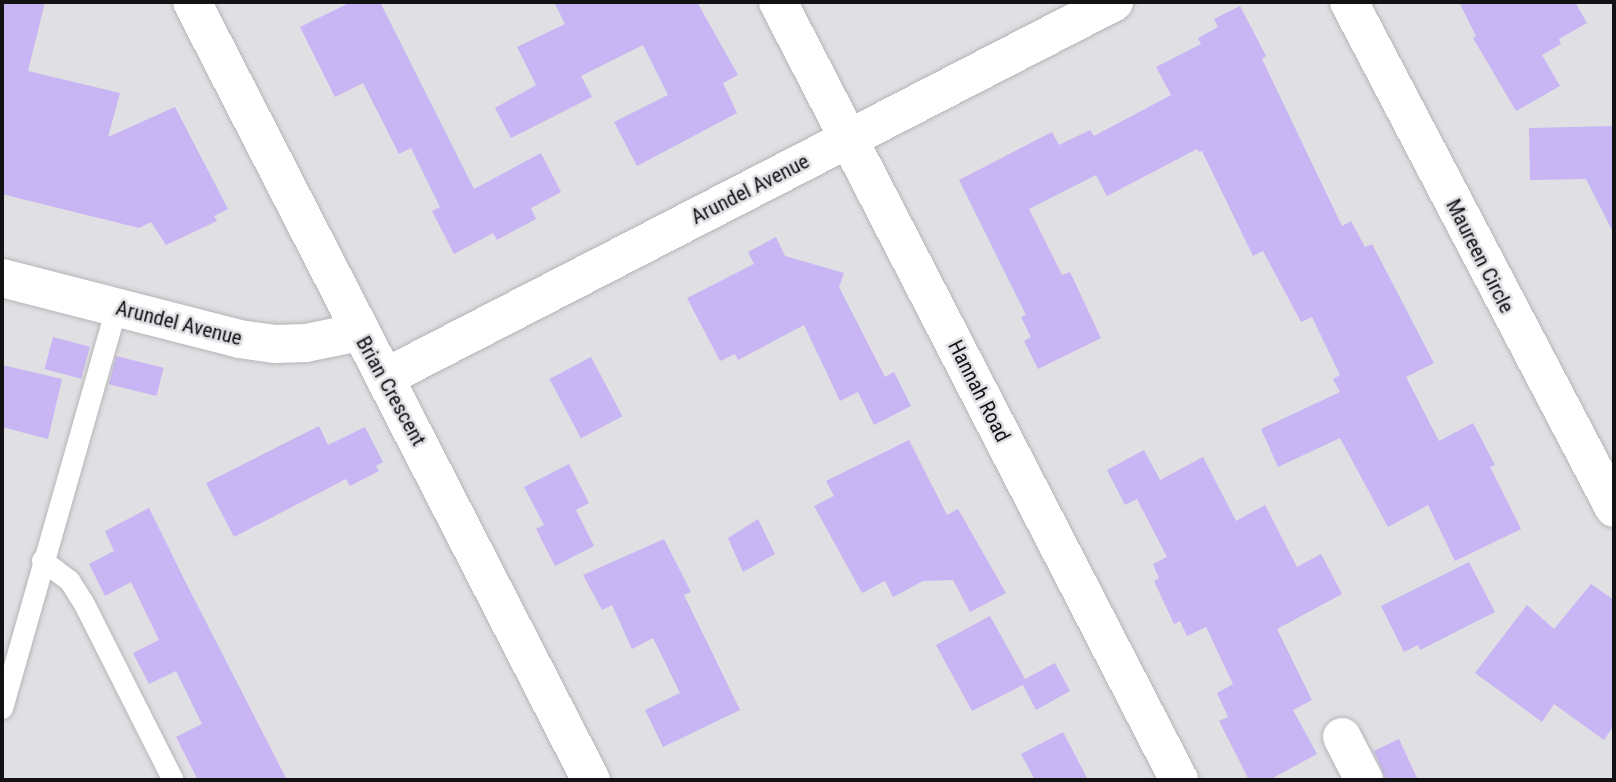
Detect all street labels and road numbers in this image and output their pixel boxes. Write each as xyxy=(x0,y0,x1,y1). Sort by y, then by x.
street label: Arundel Avenue xyxy=(687,148,813,230)
street label: Maureen Circle xyxy=(1441,195,1519,317)
street label: Arundel Avenue xyxy=(113,295,245,351)
street label: Brian Crescent xyxy=(351,332,431,450)
street label: Hannah Road xyxy=(943,336,1015,446)

